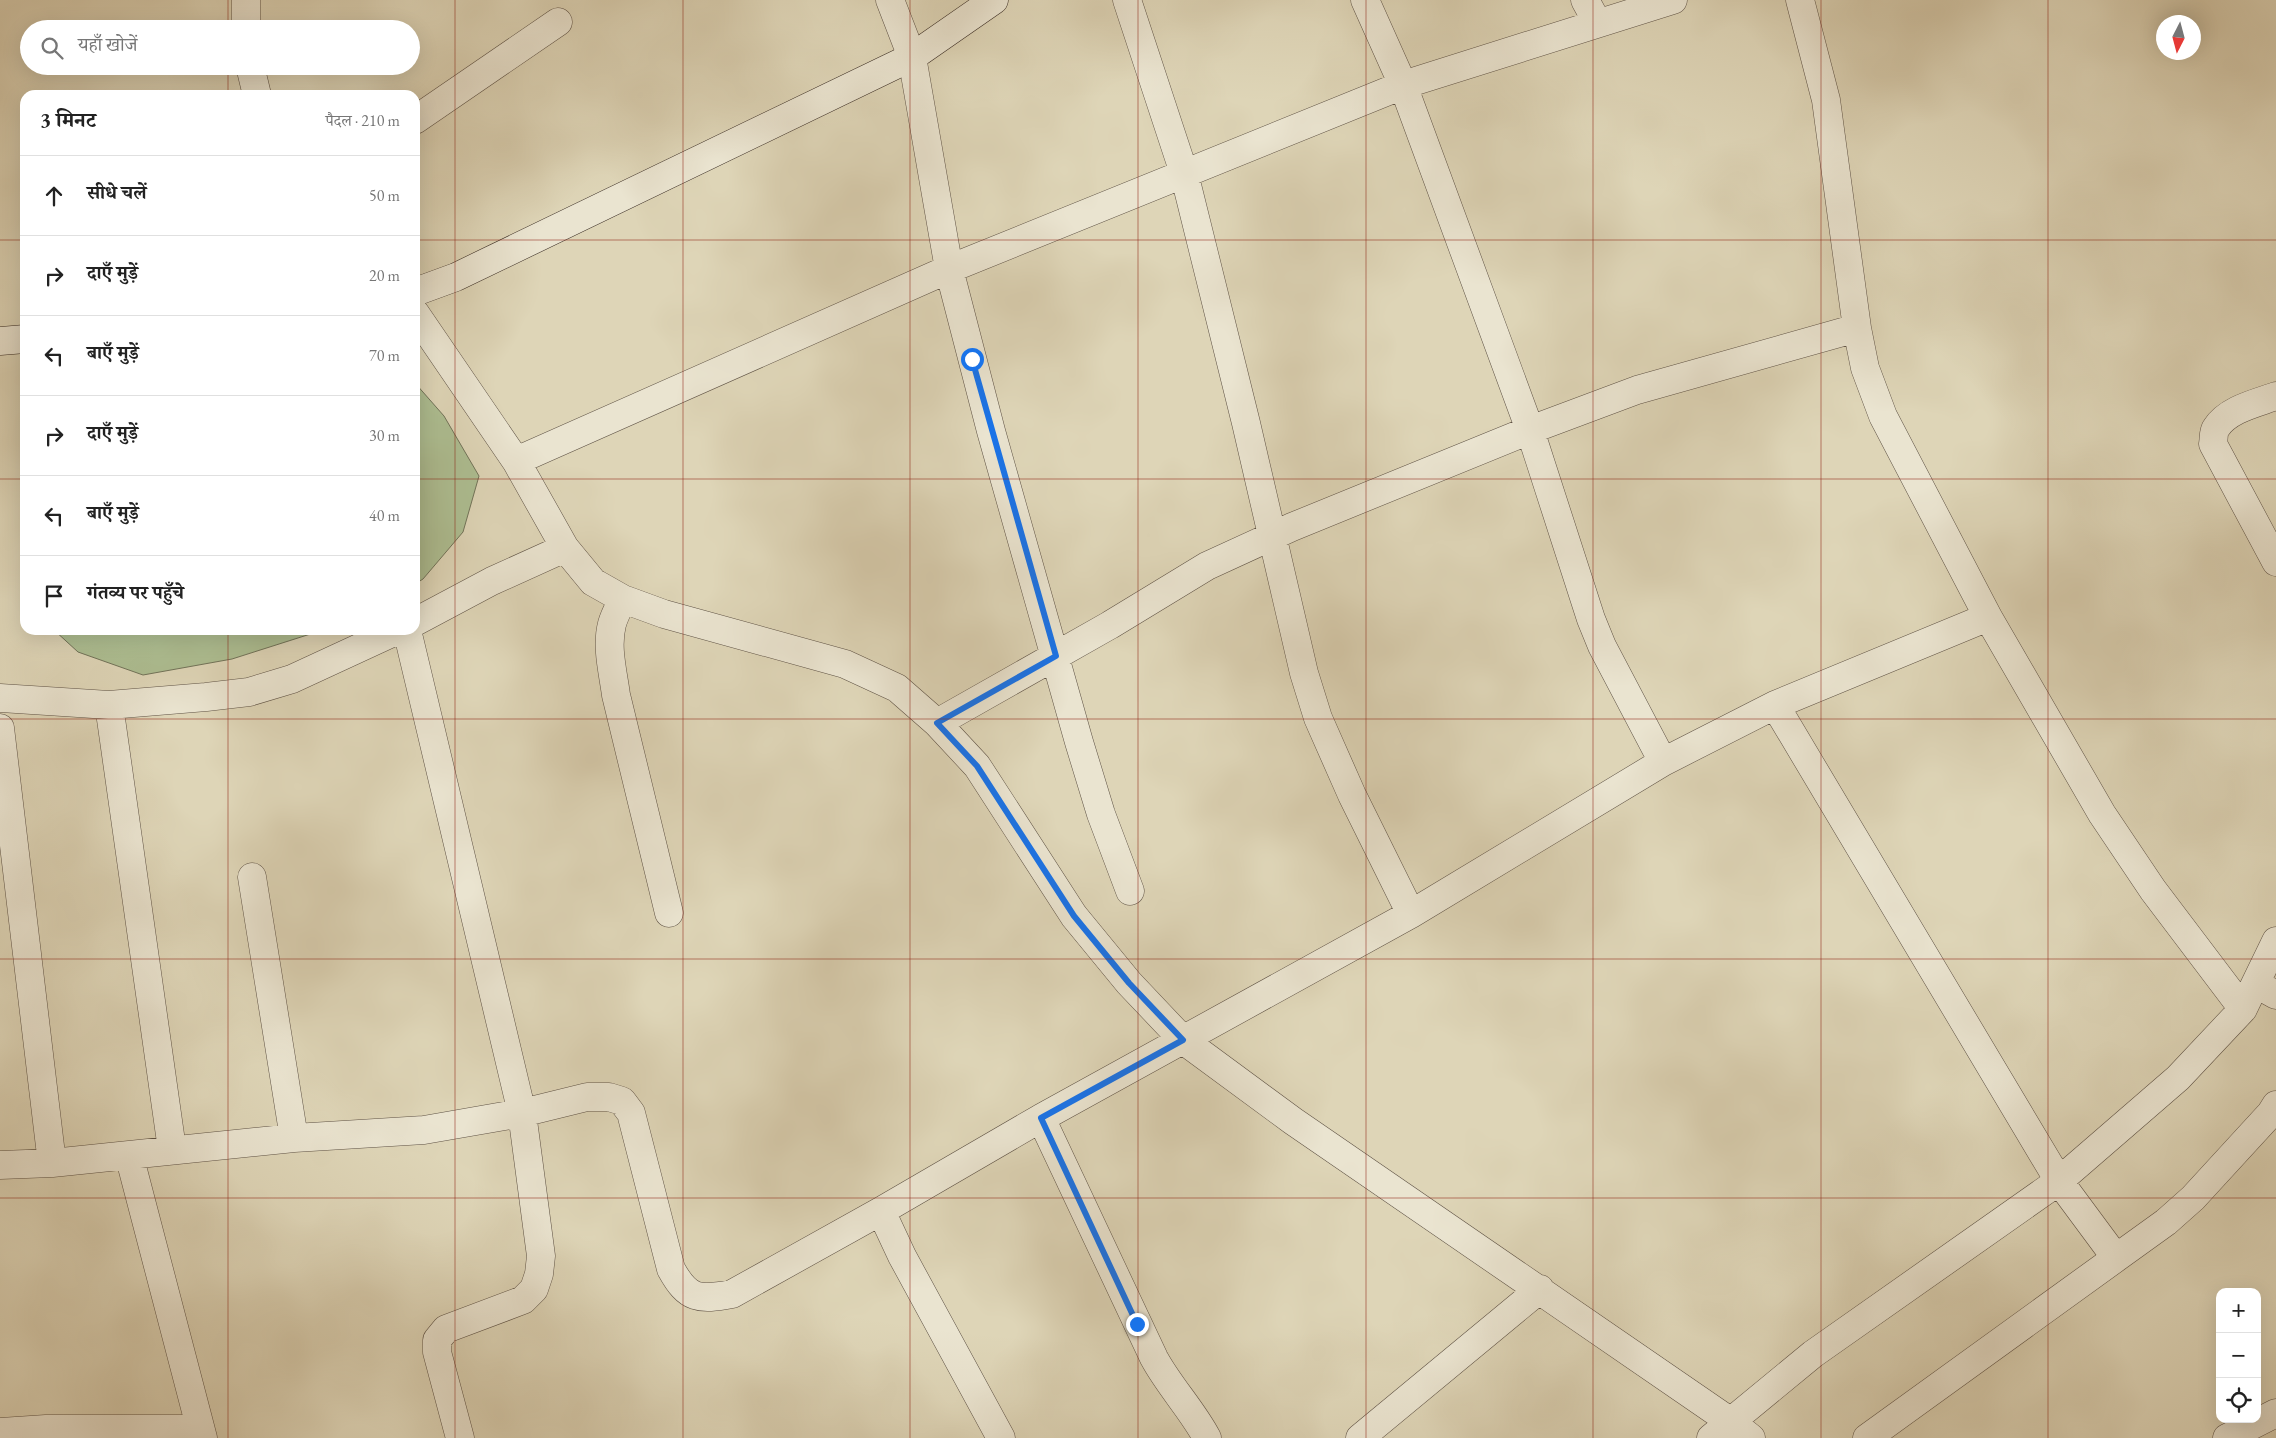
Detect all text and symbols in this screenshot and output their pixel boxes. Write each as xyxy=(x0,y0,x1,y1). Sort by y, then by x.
north arrow xyxy=(2156,15,2201,60)
search box xyxy=(20,20,420,75)
text: यहाँ खोजें xyxy=(78,32,137,57)
icon: search xyxy=(38,34,66,62)
text: 3 मिनट xyxy=(40,106,96,133)
text: पैदल · 210 m xyxy=(326,110,400,131)
text: सीधे चलें xyxy=(87,180,147,205)
icon: ahead xyxy=(40,182,68,210)
text: 50 m xyxy=(369,185,400,206)
text: दाएँ मुड़ें xyxy=(87,260,138,285)
icon: right xyxy=(40,262,68,290)
text: 20 m xyxy=(369,265,400,286)
text: बाएँ मुड़ें xyxy=(87,340,139,365)
icon: left xyxy=(40,342,68,370)
text: 70 m xyxy=(369,345,400,366)
route start xyxy=(961,348,984,371)
text: दाएँ मुड़ें xyxy=(87,420,138,445)
icon: right xyxy=(40,422,68,450)
text: 30 m xyxy=(369,425,400,446)
text: बाएँ मुड़ें xyxy=(87,500,139,525)
icon: left xyxy=(40,502,68,530)
text: 40 m xyxy=(369,505,400,526)
text: गंतव्य पर पहुँचे xyxy=(87,580,184,605)
icon: arrive xyxy=(40,582,68,610)
map controls xyxy=(2216,1288,2261,1423)
button: + xyxy=(2216,1288,2261,1333)
route end xyxy=(1126,1313,1149,1336)
button: − xyxy=(2216,1333,2261,1378)
button: locate xyxy=(2216,1378,2261,1423)

